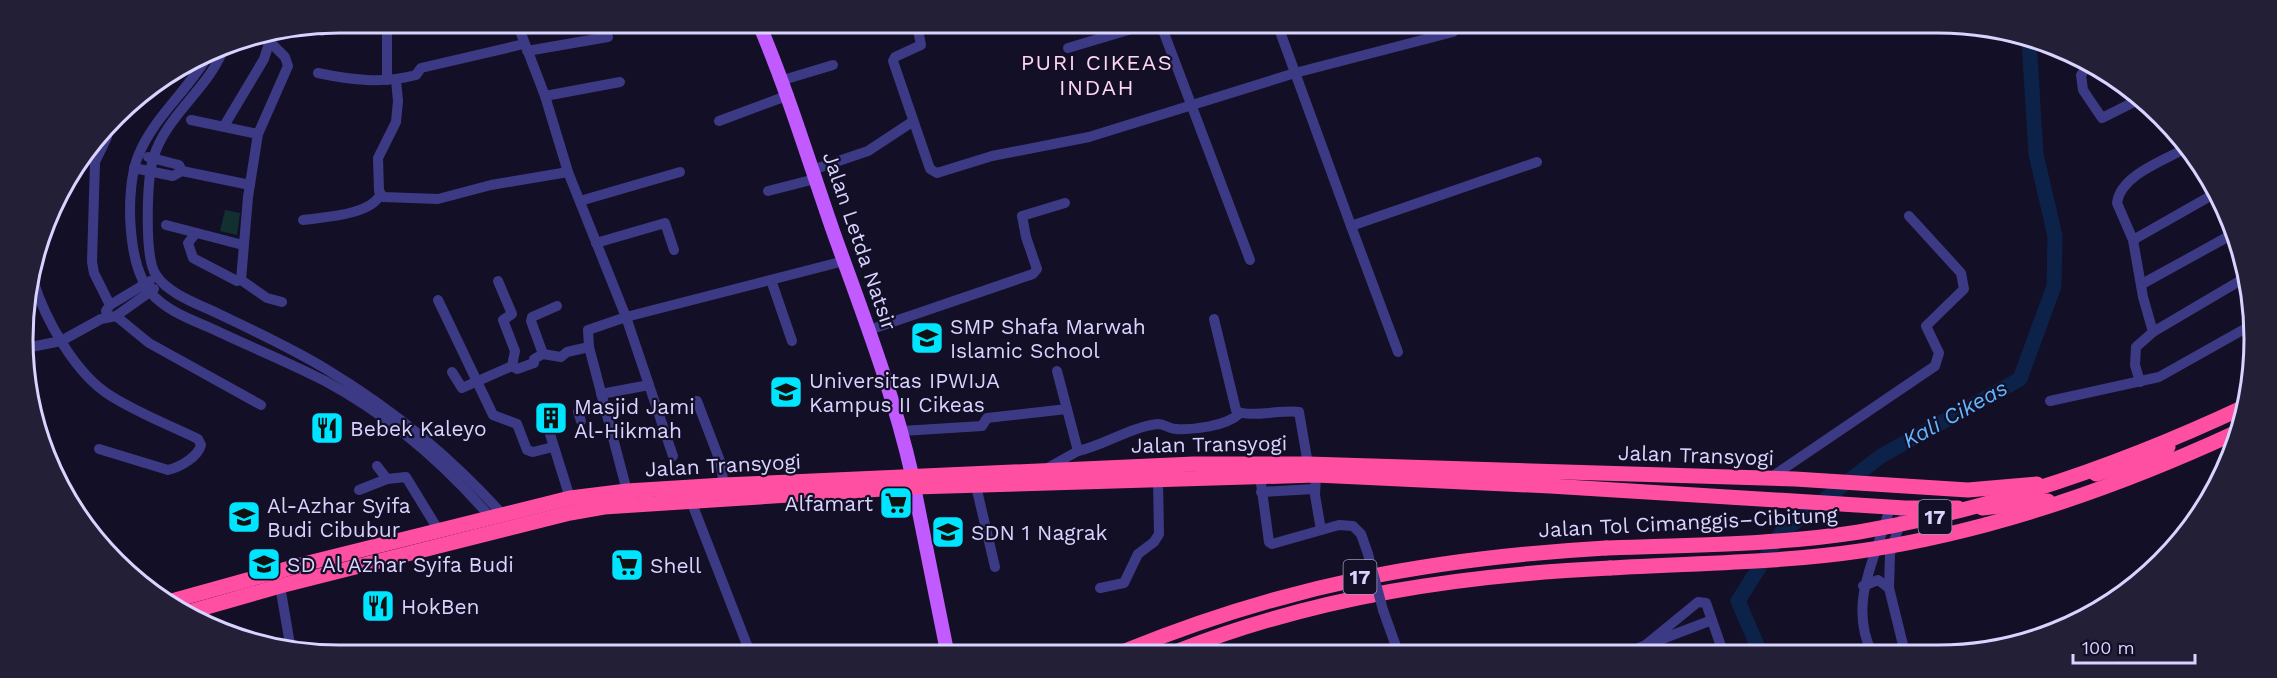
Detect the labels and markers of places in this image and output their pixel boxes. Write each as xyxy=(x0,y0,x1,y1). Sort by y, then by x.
place label: SMP Shafa Marwah Islamic School xyxy=(950,314,1146,363)
school or university icon: SMP Shafa Marwah Islamic School xyxy=(909,320,945,356)
place label: Universitas IPWIJA Kampus II Cikeas xyxy=(809,368,1000,417)
school or university icon: Universitas IPWIJA Kampus II Cikeas xyxy=(768,374,804,410)
place label: Masjid Jami Al-Hikmah xyxy=(574,394,695,443)
building icon: Masjid Jami Al-Hikmah xyxy=(533,400,569,436)
restaurant icon: Bebek Kaleyo xyxy=(309,410,345,446)
place label: Bebek Kaleyo xyxy=(350,416,487,441)
supermarket icon: Alfamart xyxy=(878,485,914,521)
place label: Alfamart xyxy=(785,491,873,516)
place label: Al-Azhar Syifa Budi Cibubur xyxy=(267,493,411,542)
school or university icon: Al-Azhar Syifa Budi Cibubur xyxy=(226,499,262,535)
school or university icon: SDN 1 Nagrak xyxy=(930,514,966,550)
place label: SDN 1 Nagrak xyxy=(971,520,1108,545)
school or university icon: SD Al Azhar Syifa Budi xyxy=(246,546,282,582)
supermarket icon: Shell xyxy=(609,547,645,583)
place label: SD Al Azhar Syifa Budi xyxy=(287,552,514,577)
place label: Shell xyxy=(650,553,702,578)
restaurant icon: HokBen xyxy=(360,588,396,624)
place label: HokBen xyxy=(401,594,480,619)

